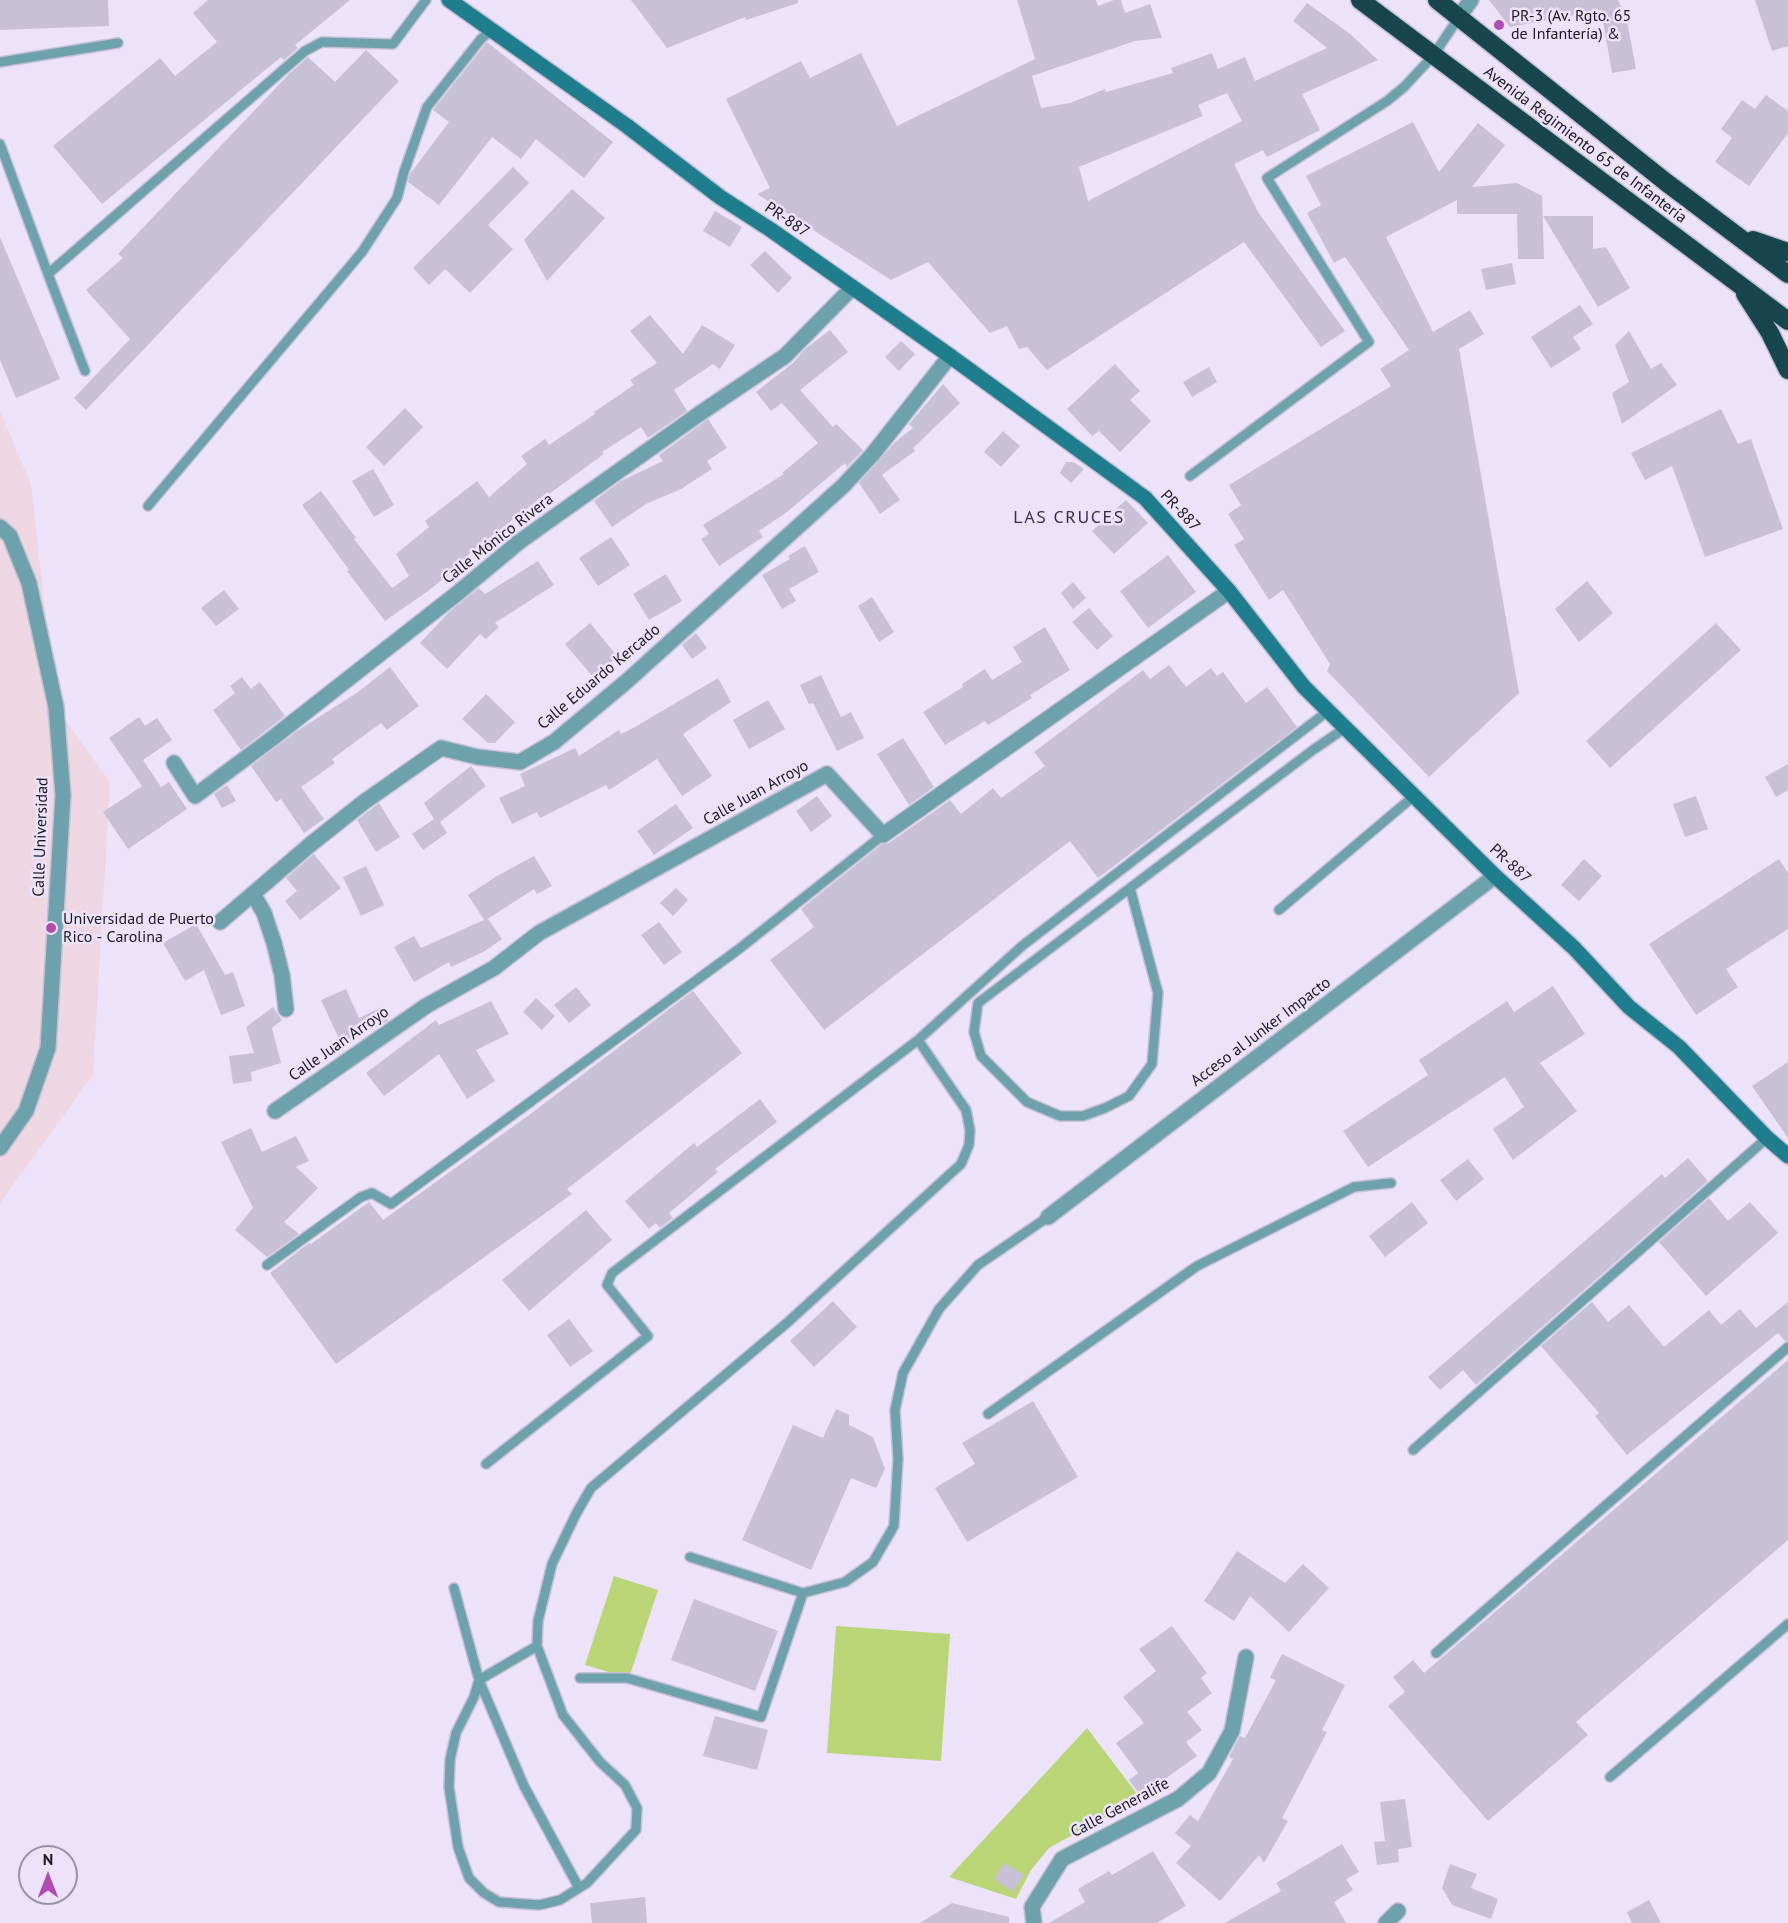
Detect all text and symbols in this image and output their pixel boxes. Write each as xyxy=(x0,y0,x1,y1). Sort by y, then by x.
place label: PR-3 (Av. Rgto. 65 de Infantería) & xyxy=(1511,6,1631,44)
marker: PR-3 (Av. Rgto. 65 de Infantería) & xyxy=(1492,18,1506,32)
street label: Avenida Regimiento 65 de Infantería xyxy=(1480,62,1690,228)
street label: PR-887 xyxy=(761,198,813,242)
street label: PR-887 xyxy=(1156,486,1204,536)
street label: Calle Mónico Rivera xyxy=(439,490,557,588)
district label: LAS CRUCES xyxy=(1013,507,1125,529)
street label: Calle Eduardo Kercado xyxy=(534,620,664,734)
street label: Calle Juan Arroyo xyxy=(700,756,812,830)
street label: Calle Universidad xyxy=(29,777,53,897)
street label: PR-887 xyxy=(1485,840,1535,888)
place label: Universidad de Puerto Rico - Carolina xyxy=(63,909,214,947)
marker: Universidad de Puerto Rico - Carolina xyxy=(44,921,58,935)
street label: Acceso al Junker Impacto xyxy=(1187,973,1335,1091)
street label: Calle Juan Arroyo xyxy=(285,1003,393,1085)
street label: Calle Generalife xyxy=(1067,1774,1173,1842)
north arrow xyxy=(18,1845,78,1905)
text: N xyxy=(43,1849,53,1869)

